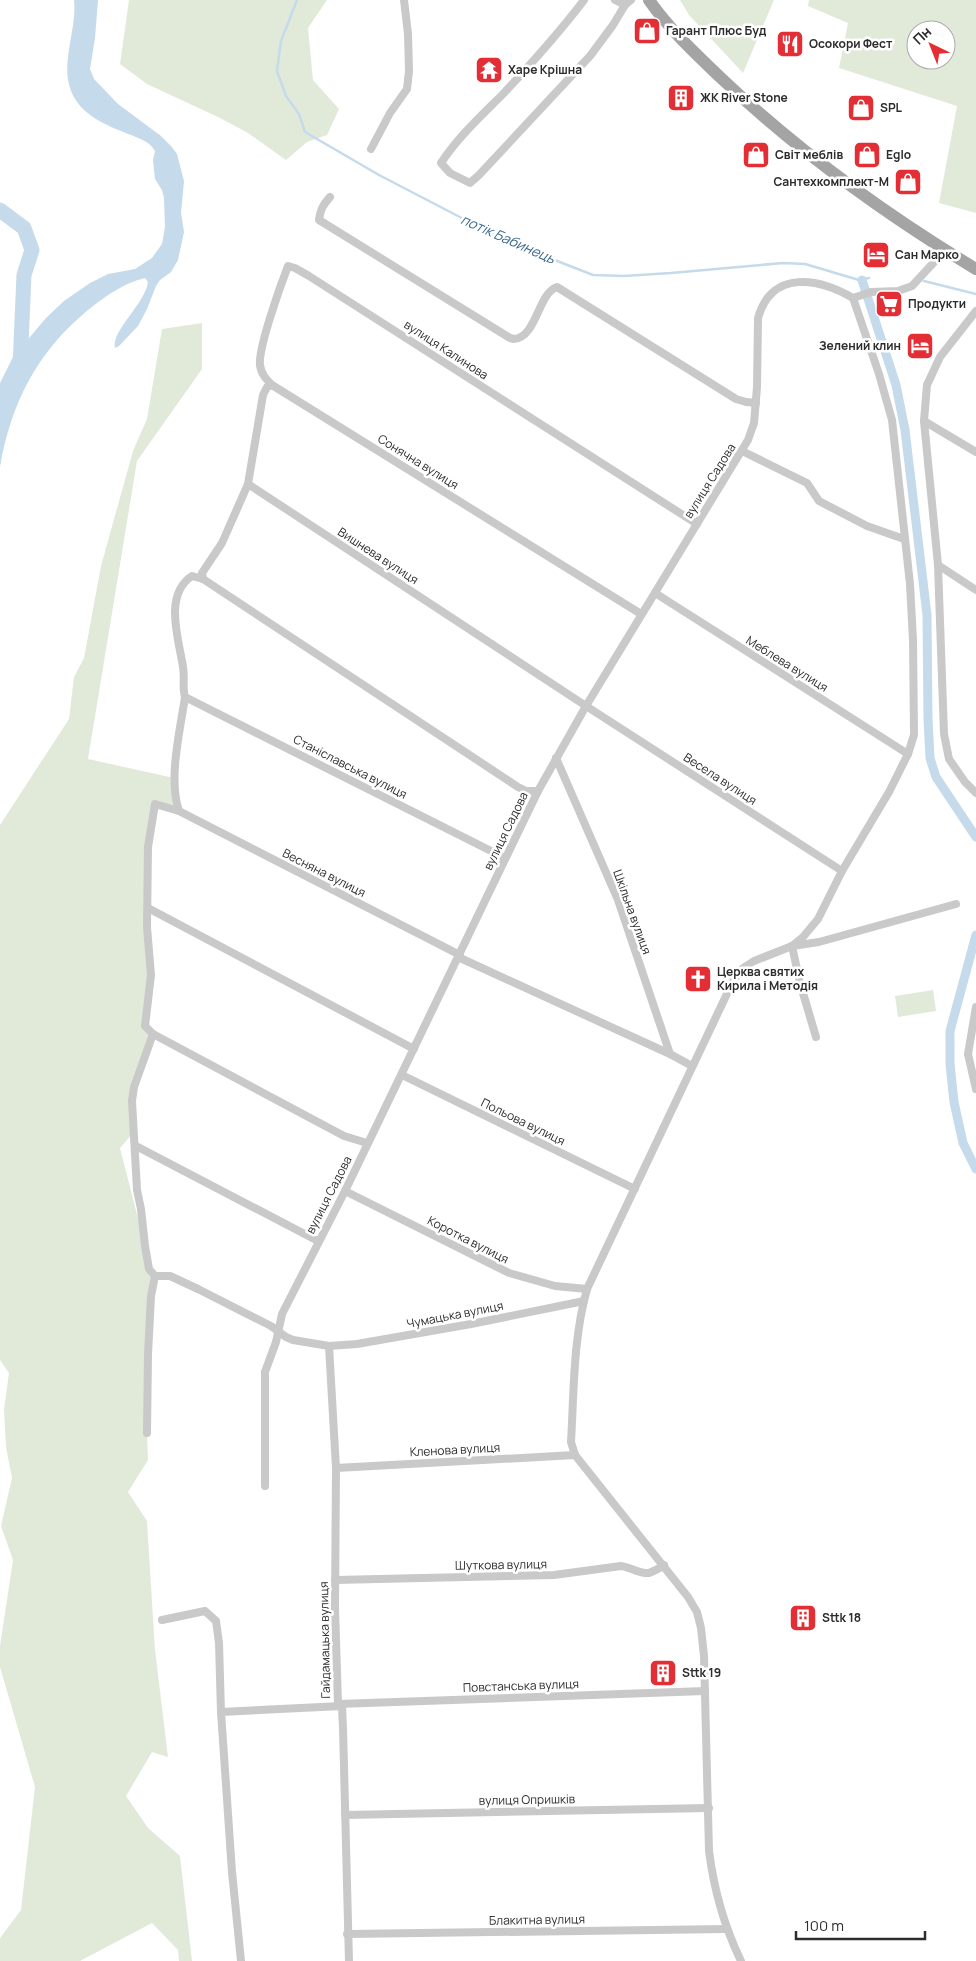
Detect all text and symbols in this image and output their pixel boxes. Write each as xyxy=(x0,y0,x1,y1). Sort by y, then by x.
shop icon: Гарант Плюс Буд xyxy=(632,16,662,46)
north arrow xyxy=(906,20,956,70)
place label: Гарант Плюс Буд xyxy=(666,22,767,39)
text: Пн xyxy=(908,22,935,49)
restaurant icon: Осокори Фест xyxy=(775,29,805,59)
place label: Осокори Фест xyxy=(809,35,893,52)
temple icon: Харе Крішна xyxy=(474,55,504,85)
place label: Харе Крішна xyxy=(508,61,582,78)
building icon: ЖК River Stone xyxy=(666,83,696,113)
place label: ЖК River Stone xyxy=(700,89,788,106)
shop icon: SPL xyxy=(846,93,876,123)
place label: SPL xyxy=(880,99,903,116)
shop icon: Світ меблів xyxy=(741,140,771,170)
shop icon: Eglo xyxy=(852,140,882,170)
place label: Світ меблів xyxy=(775,146,843,163)
place label: Eglo xyxy=(886,146,911,163)
shop icon: Сантехкомплект-М xyxy=(893,167,923,197)
place label: Сантехкомплект-М xyxy=(773,173,889,190)
water label: потік Бабинець xyxy=(458,209,559,268)
hotel icon: Сан Марко xyxy=(861,240,891,270)
place label: Сан Марко xyxy=(895,246,959,263)
supermarket icon: Продукти xyxy=(874,289,904,319)
place label: Продукти xyxy=(908,295,966,312)
street label: вулиця Калинова xyxy=(401,316,492,383)
hotel icon: Зелений клин xyxy=(905,331,935,361)
place label: Зелений клин xyxy=(819,337,901,354)
street label: Сонячна вулиця xyxy=(375,430,462,493)
street label: вулиця Садова xyxy=(680,440,739,521)
street label: Вишнева вулиця xyxy=(335,523,422,588)
street label: Меблева вулиця xyxy=(743,632,832,696)
street label: Станіславська вулиця xyxy=(290,730,410,803)
street label: Весела вулиця xyxy=(680,748,760,809)
street label: вулиця Садова xyxy=(479,789,532,873)
street label: Весняна вулиця xyxy=(280,844,369,901)
street label: Шкільна вулиця xyxy=(609,867,656,957)
place label: Церква святих Кирила і Методія xyxy=(717,963,818,994)
church icon: Церква святих Кирила і Методія xyxy=(683,964,713,994)
street label: Польова вулиця xyxy=(478,1094,568,1149)
street label: вулиця Садова xyxy=(302,1153,355,1237)
street label: Коротка вулиця xyxy=(425,1212,512,1267)
street label: Чумацька вулиця xyxy=(405,1297,505,1332)
street label: Кленова вулиця xyxy=(409,1439,501,1460)
street label: Шуткова вулиця xyxy=(455,1555,547,1574)
street label: Гайдамацька вулиця xyxy=(315,1581,334,1699)
building icon: Sttk 18 xyxy=(788,1603,818,1633)
place label: Sttk 18 xyxy=(822,1609,861,1626)
building icon: Sttk 19 xyxy=(648,1658,678,1688)
place label: Sttk 19 xyxy=(682,1664,721,1681)
street label: Повстанська вулиця xyxy=(463,1675,579,1696)
street label: вулиця Опришків xyxy=(479,1790,576,1809)
scale bar xyxy=(796,1908,925,1940)
street label: Блакитна вулиця xyxy=(489,1910,585,1929)
text: 100 m xyxy=(804,1915,844,1936)

